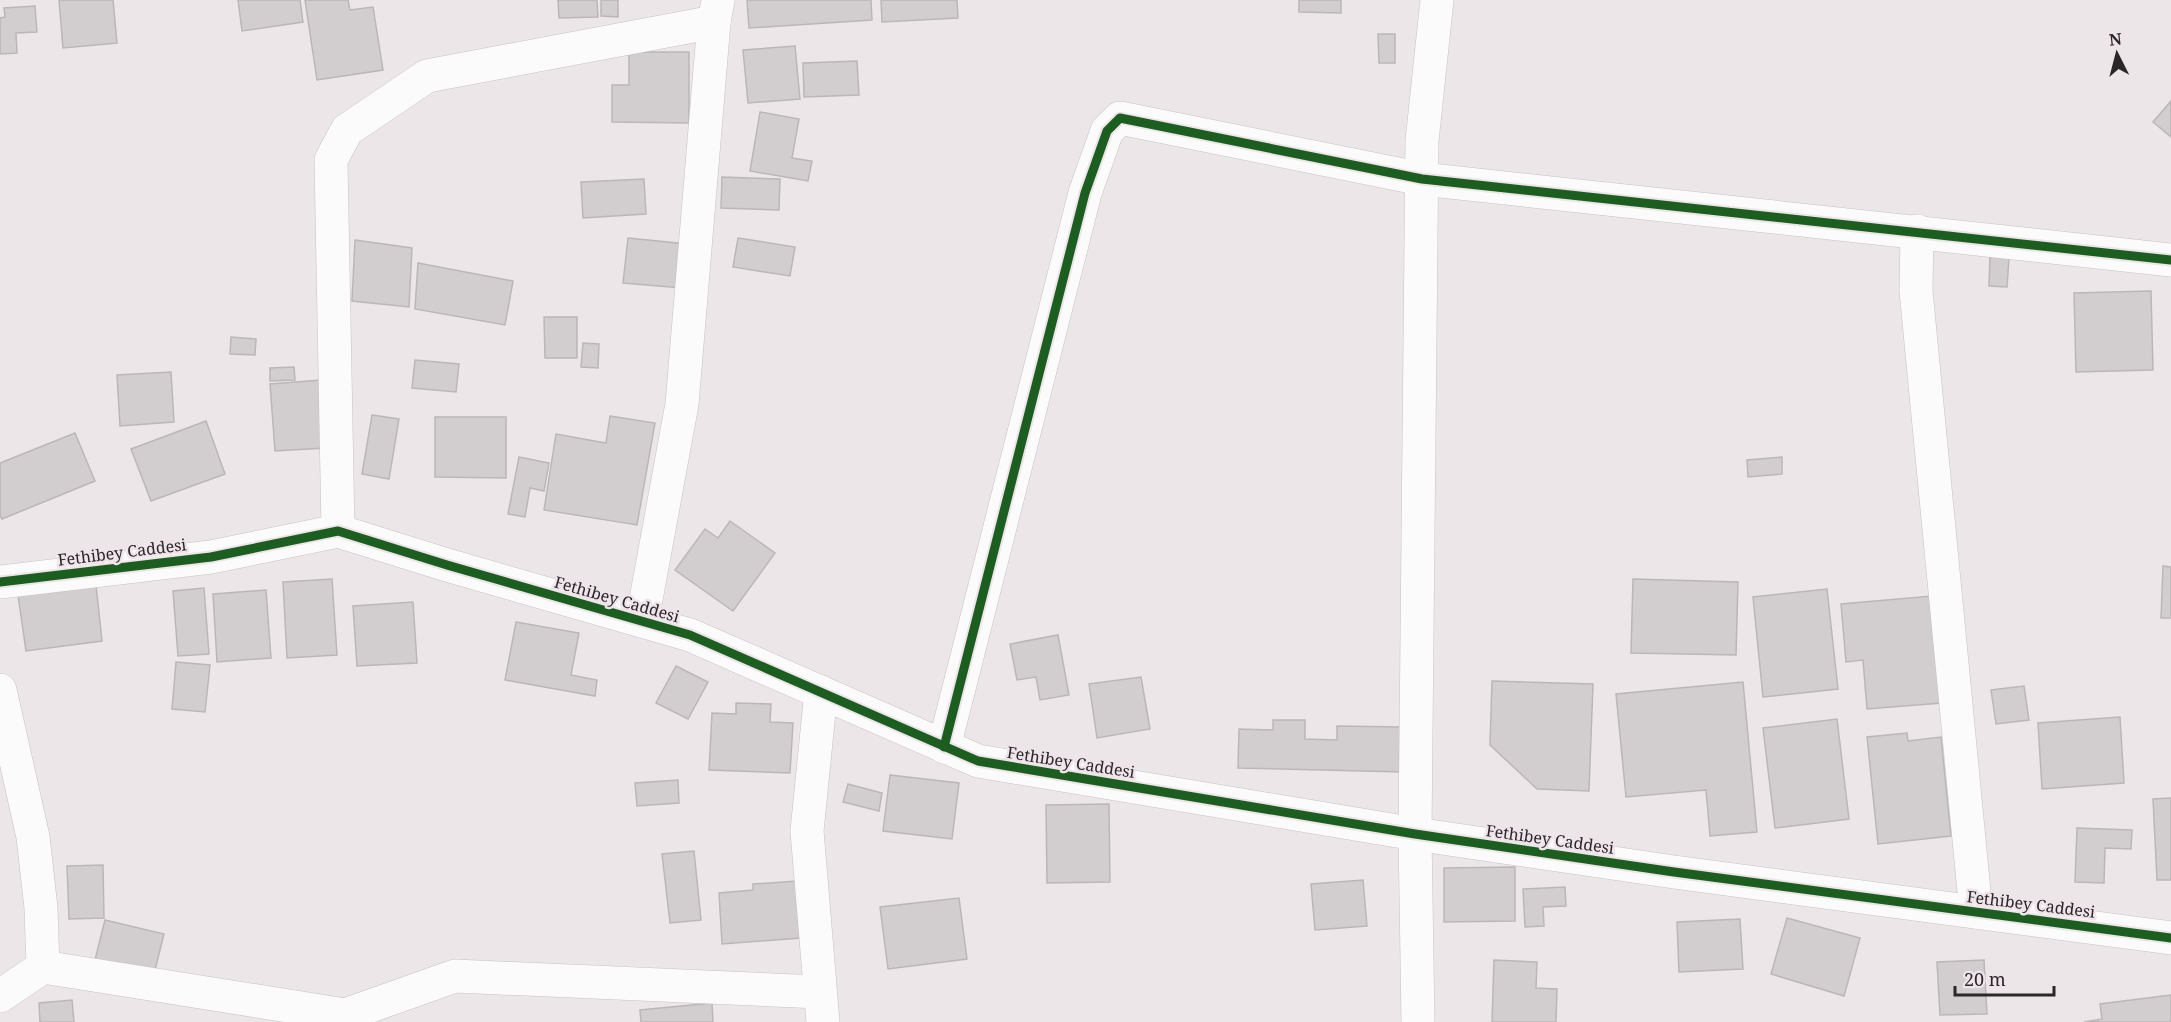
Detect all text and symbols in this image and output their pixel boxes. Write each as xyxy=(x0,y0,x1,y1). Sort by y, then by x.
north arrow xyxy=(2087,24,2147,84)
text: N xyxy=(2108,27,2123,51)
street label: Fethibey Caddesi xyxy=(57,533,187,571)
street label: Fethibey Caddesi xyxy=(552,571,682,627)
street label: Fethibey Caddesi xyxy=(1005,741,1137,783)
street label: Fethibey Caddesi xyxy=(1484,819,1616,859)
street label: Fethibey Caddesi xyxy=(1966,885,2096,923)
scale bar xyxy=(1955,959,2054,997)
text: 20 m xyxy=(1964,967,2006,991)

